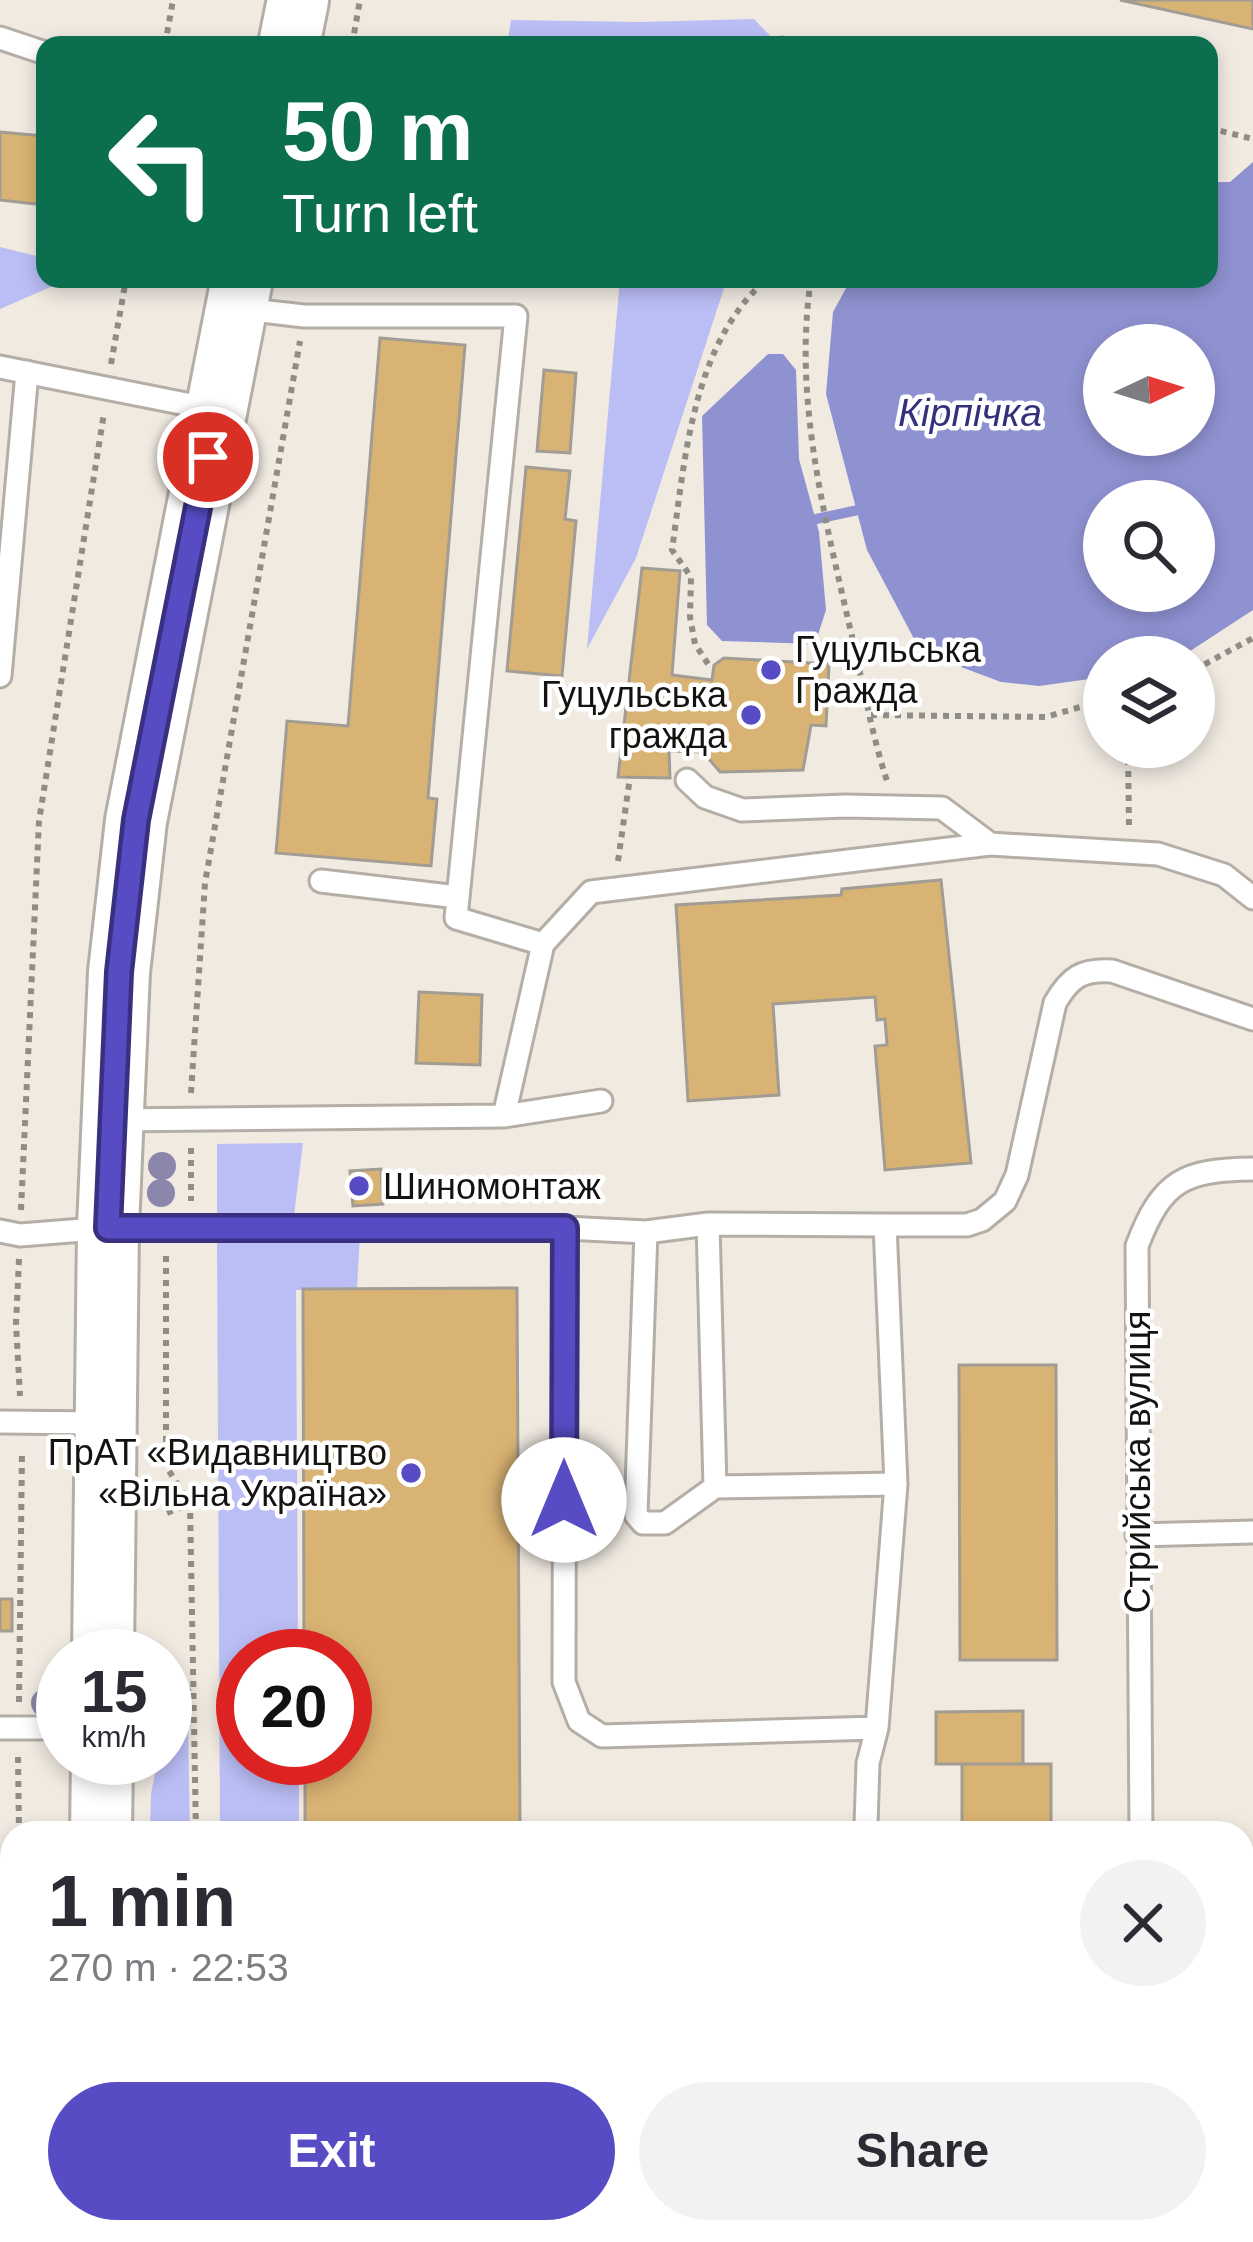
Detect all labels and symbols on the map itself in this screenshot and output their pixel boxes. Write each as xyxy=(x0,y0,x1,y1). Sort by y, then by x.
north arrow xyxy=(1083,324,1215,456)
water label: Кірпічка xyxy=(898,391,1042,434)
pin xyxy=(157,406,259,508)
place label: Гуцульська Гражда xyxy=(795,629,982,711)
marker: Гуцульська Гражда xyxy=(758,657,784,683)
place label: Гуцульська гражда xyxy=(541,674,728,756)
marker: Гуцульська гражда xyxy=(738,702,764,728)
place label: Шиномонтаж xyxy=(383,1166,601,1207)
marker: Шиномонтаж xyxy=(346,1173,372,1199)
street label: Стрийська вулиця xyxy=(1117,1311,1158,1613)
place label: ПрАТ «Видавництво «Вільна Україна» xyxy=(48,1432,387,1514)
position arrow xyxy=(501,1437,627,1563)
marker: ПрАТ «Видавництво «Вільна Україна» xyxy=(398,1460,424,1486)
speed limit sign: 20 xyxy=(216,1629,372,1785)

